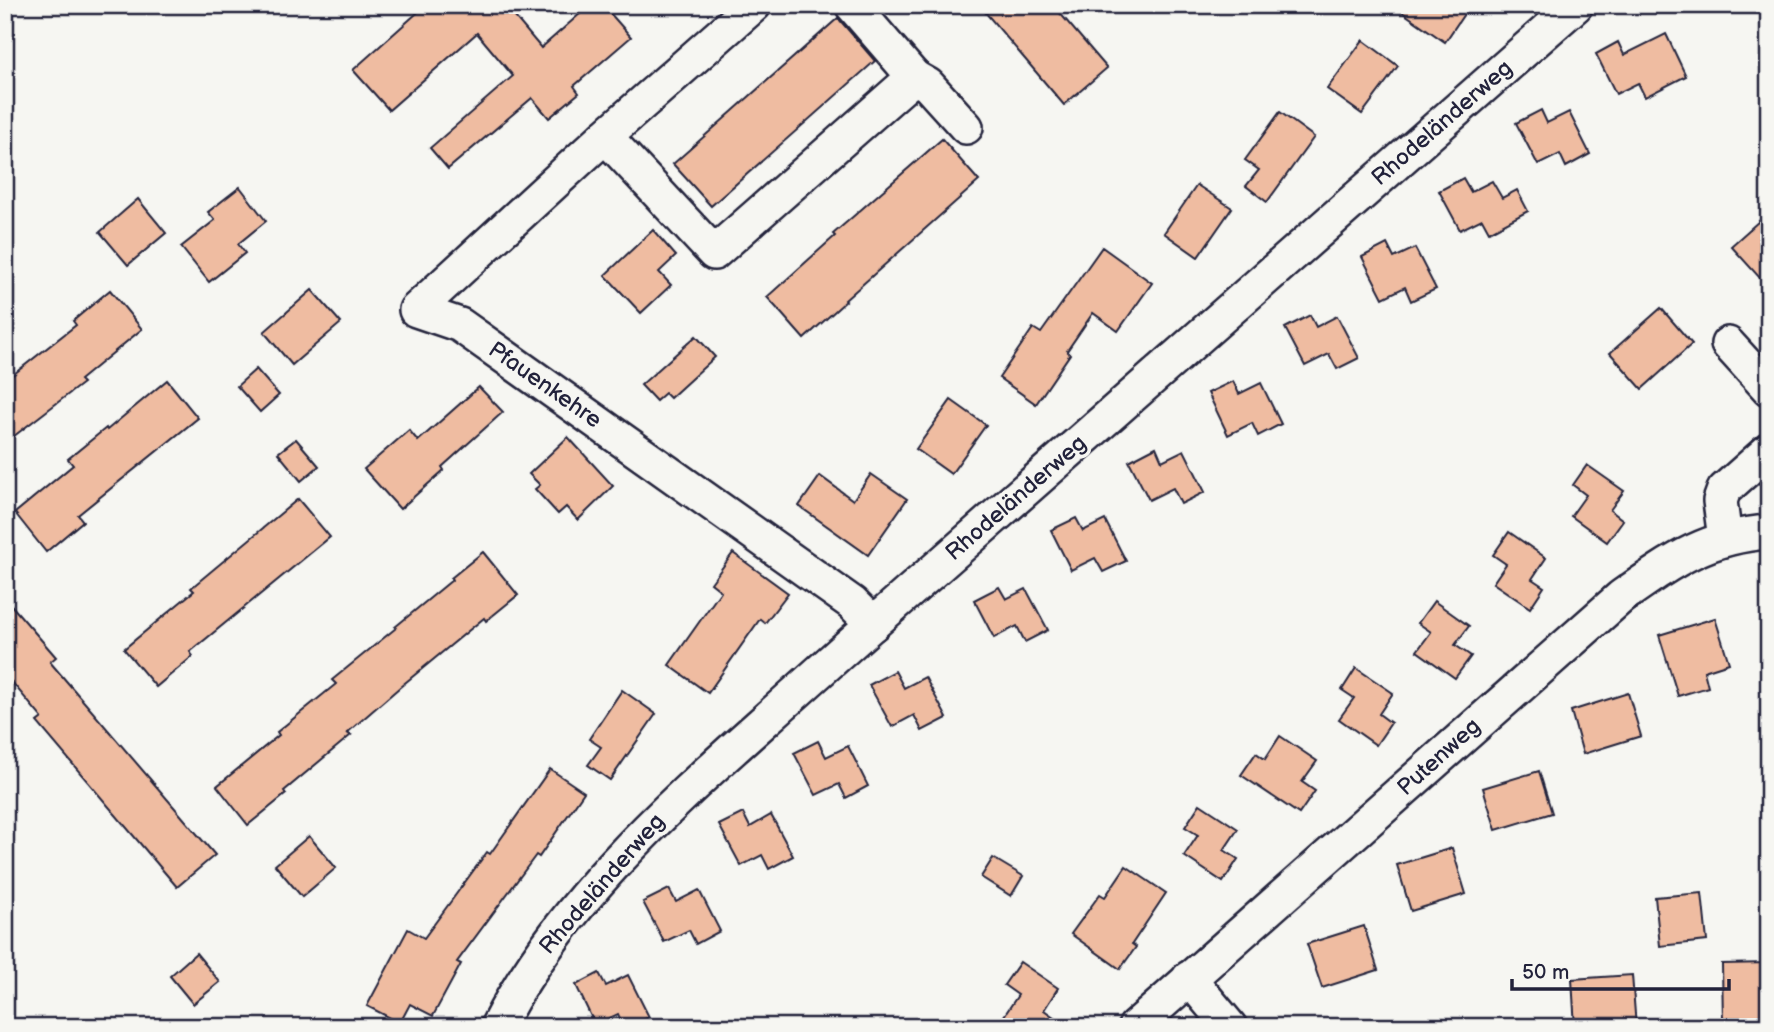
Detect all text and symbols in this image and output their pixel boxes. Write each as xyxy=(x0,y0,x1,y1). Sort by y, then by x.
street label: Rhodeländerweg xyxy=(1366,54,1518,192)
street label: Pfauenkehre xyxy=(483,336,607,434)
street label: Rhodeländerweg xyxy=(940,429,1092,567)
street label: Putenweg xyxy=(1392,712,1486,802)
street label: Rhodeländerweg xyxy=(533,808,671,960)
scale bar xyxy=(1512,948,1728,992)
text: 50 m xyxy=(1522,960,1569,985)

